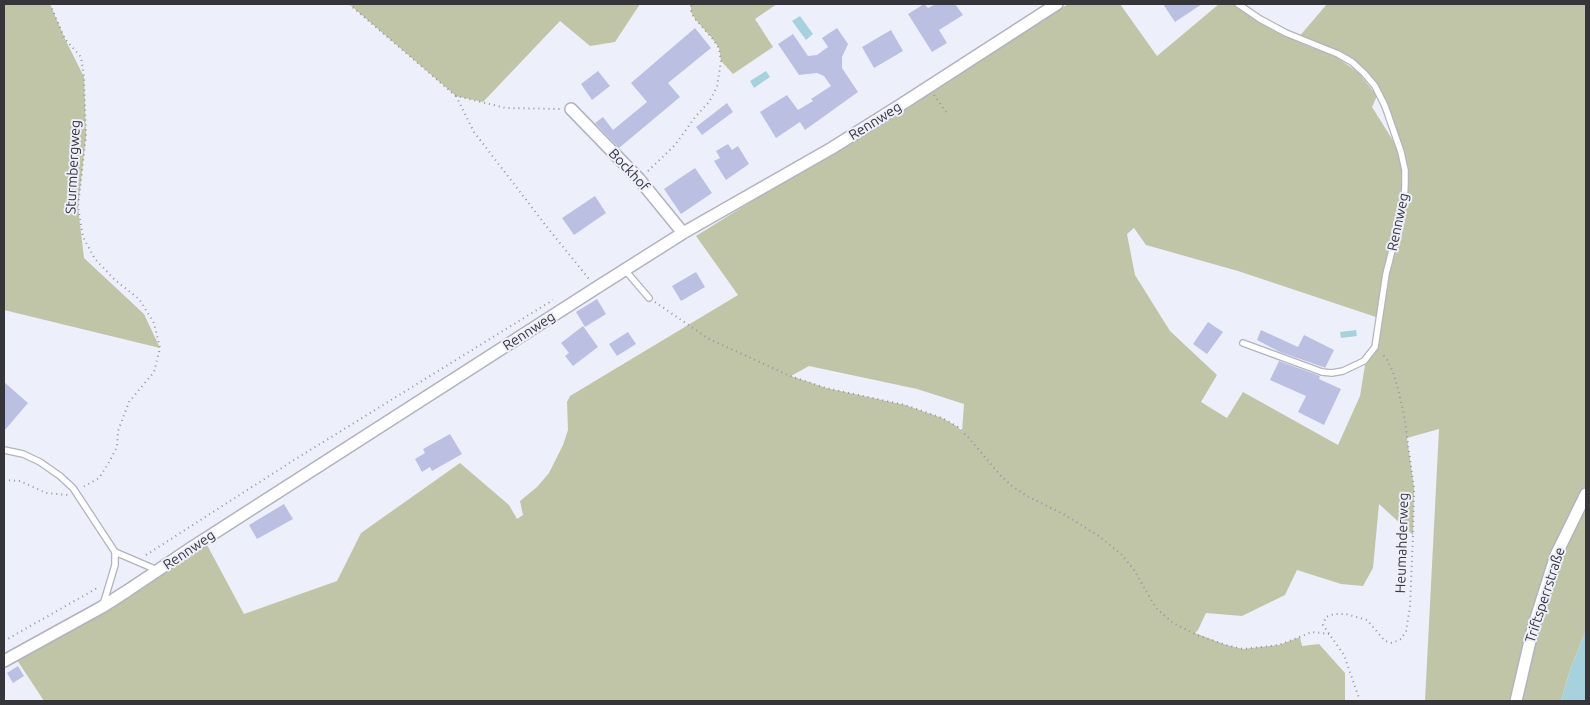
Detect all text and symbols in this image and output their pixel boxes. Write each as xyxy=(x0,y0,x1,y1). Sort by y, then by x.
street label: Rennweg xyxy=(846,98,904,144)
street label: Sturmbergweg xyxy=(62,120,84,214)
street label: Bockhof xyxy=(605,145,653,195)
street label: Rennweg xyxy=(1384,191,1412,253)
street label: Rennweg xyxy=(500,308,558,354)
street label: Heumahderweg xyxy=(1392,492,1412,594)
street label: Rennweg xyxy=(160,527,218,573)
street label: Triftsperrstraße xyxy=(1522,545,1568,645)

